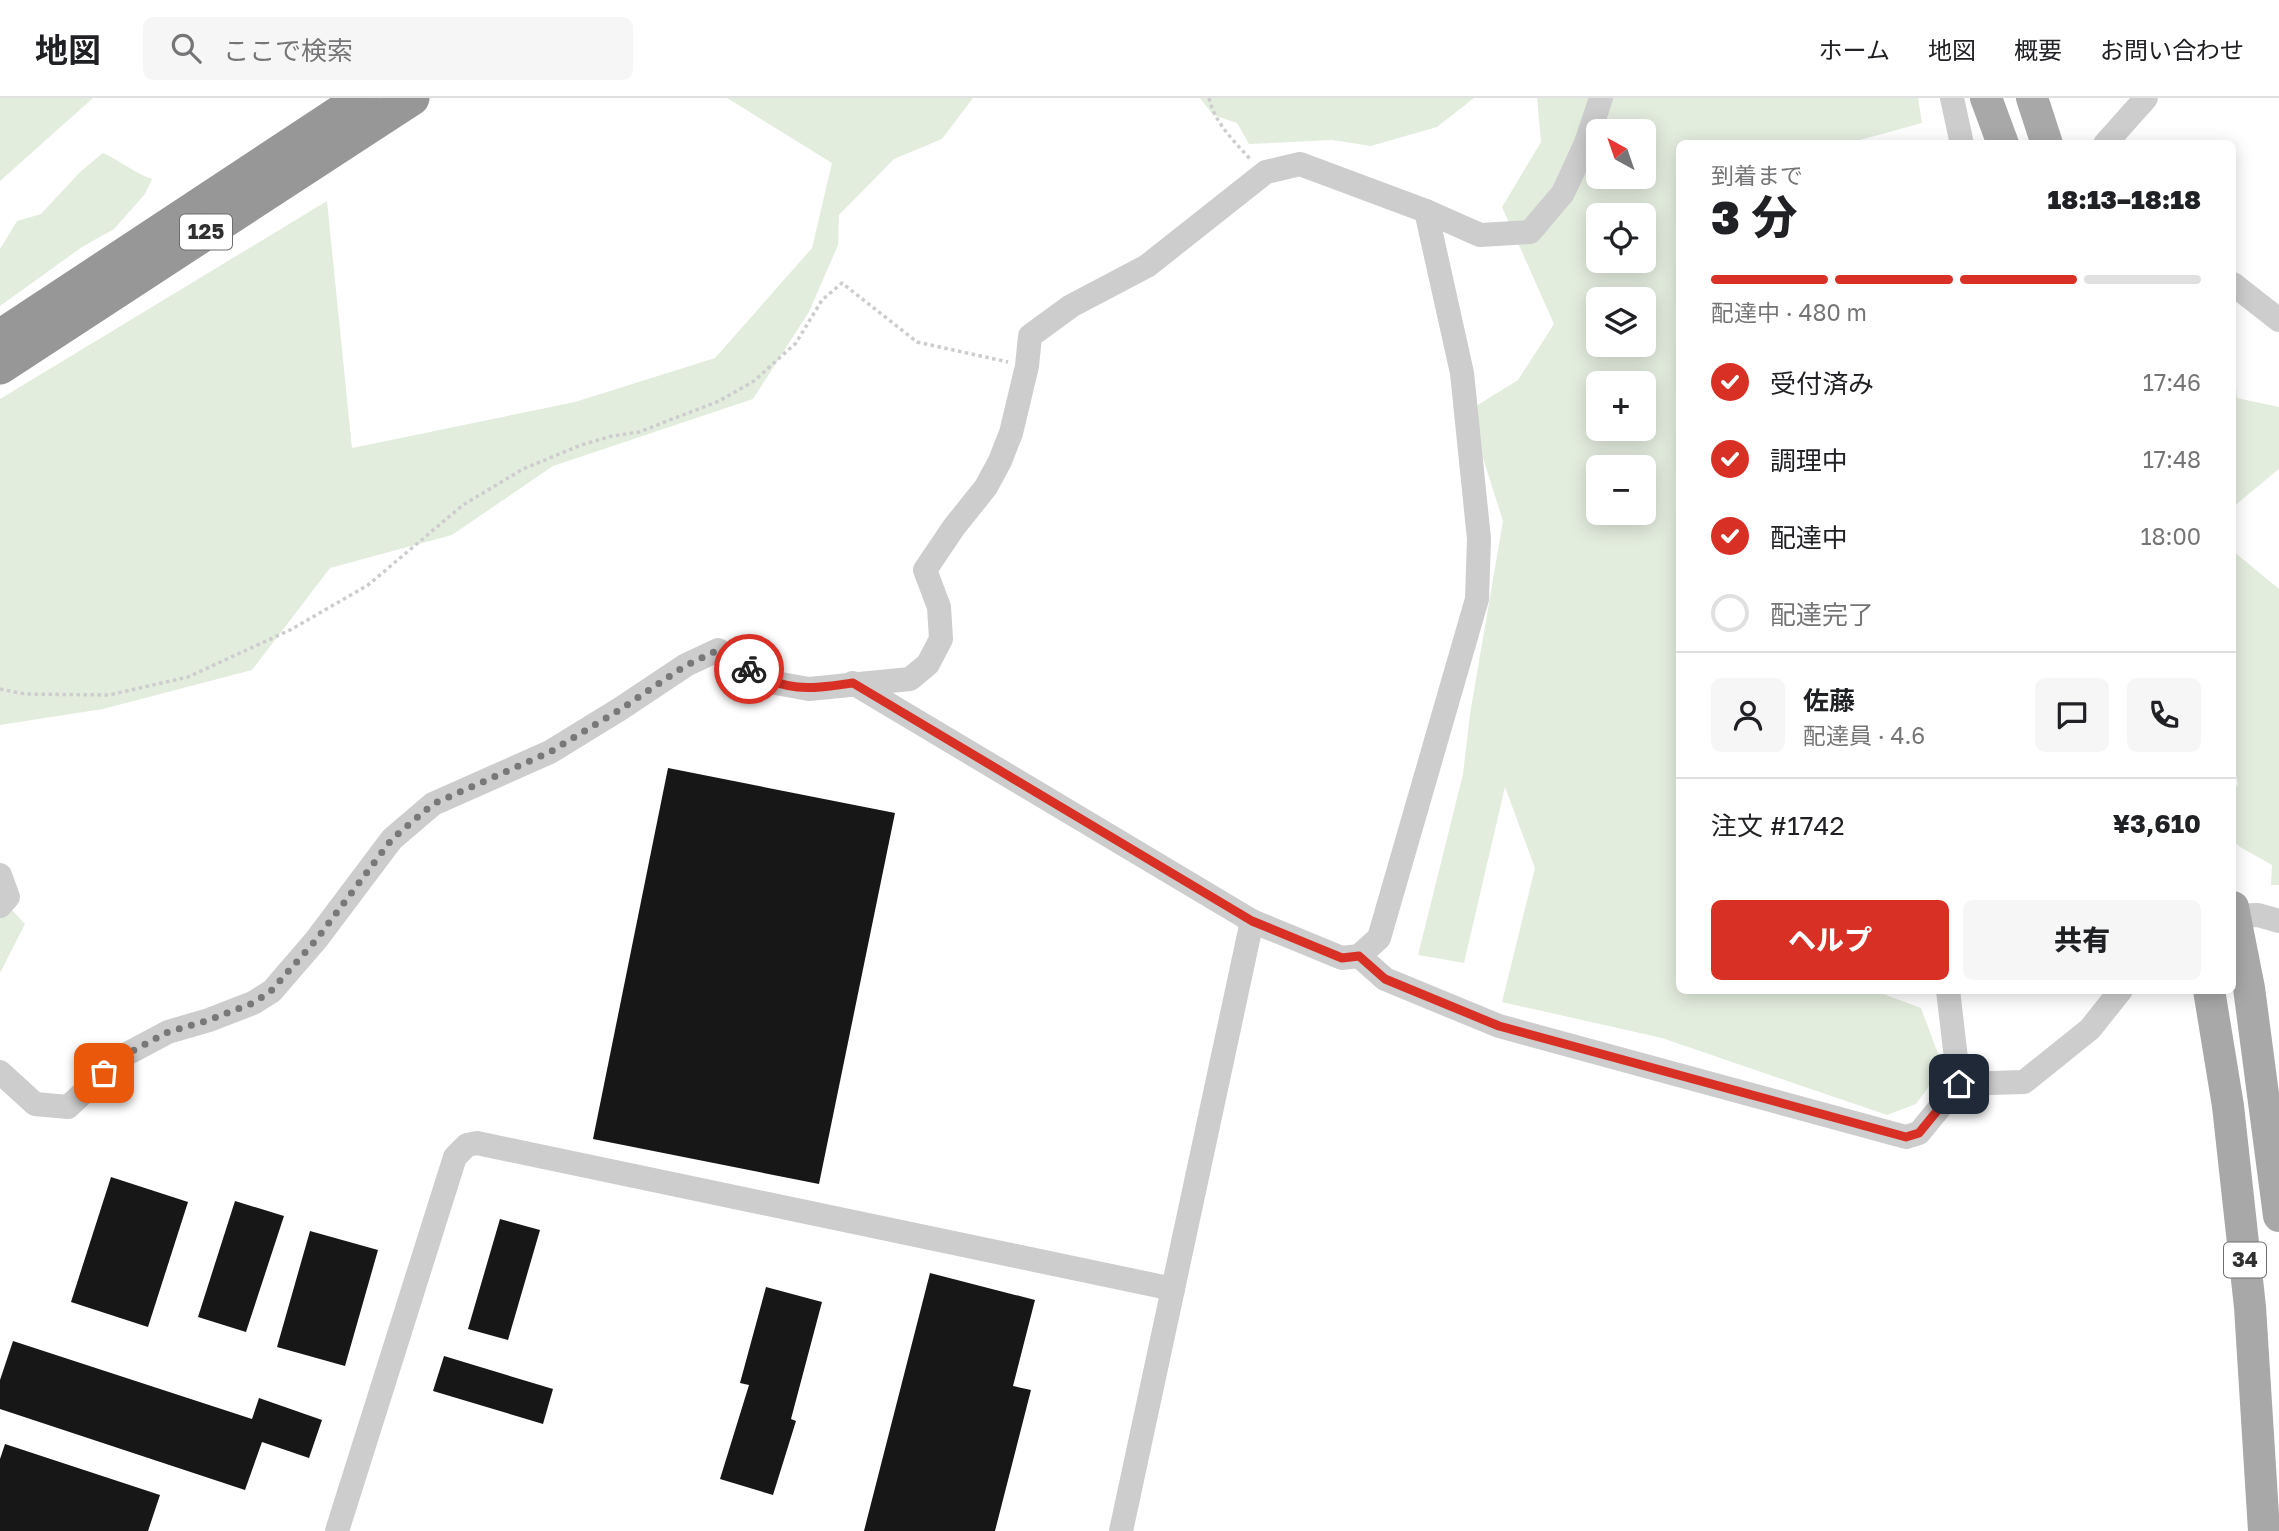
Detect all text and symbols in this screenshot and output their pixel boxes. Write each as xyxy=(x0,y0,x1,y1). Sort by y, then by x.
search box xyxy=(143,17,633,80)
icon: search xyxy=(167,29,205,67)
text: 地図 xyxy=(35,30,101,69)
text: ここで検索 xyxy=(223,35,353,66)
text: ホーム xyxy=(1819,35,1890,64)
text: 地図 xyxy=(1928,35,1976,64)
text: 概要 xyxy=(2014,35,2062,64)
text: お問い合わせ xyxy=(2100,35,2244,64)
north arrow xyxy=(1586,119,1656,189)
map controls xyxy=(1586,119,1656,525)
text: 到着まで xyxy=(1711,161,1803,189)
text: 18:13–18:18 xyxy=(2048,184,2201,215)
text: 3 分 xyxy=(1711,189,1797,244)
button: locate xyxy=(1586,203,1656,273)
road number: 125 xyxy=(180,214,232,250)
button: layers xyxy=(1586,287,1656,357)
text: 配達中 · 480 m xyxy=(1711,298,1867,326)
icon: check xyxy=(1711,363,1749,401)
text: 受付済み xyxy=(1770,368,1874,399)
text: 17:46 xyxy=(2143,368,2201,396)
button: + xyxy=(1586,371,1656,441)
icon: check xyxy=(1711,440,1749,478)
text: 調理中 xyxy=(1770,445,1848,476)
text: 17:48 xyxy=(2143,445,2201,473)
button: − xyxy=(1586,455,1656,525)
icon: check xyxy=(1711,517,1749,555)
text: 配達中 xyxy=(1770,522,1848,553)
text: 18:00 xyxy=(2140,522,2201,550)
text: 配達完了 xyxy=(1770,599,1874,630)
courier xyxy=(714,634,784,704)
icon: bike xyxy=(730,650,768,688)
button: person xyxy=(1711,678,1785,752)
button: chat xyxy=(2035,678,2109,752)
button: phone xyxy=(2127,678,2201,752)
text: 佐藤 xyxy=(1803,685,1855,716)
text: 配達員 · 4.6 xyxy=(1803,721,1925,749)
text: ¥3,610 xyxy=(2113,808,2201,839)
text: 注文 #1742 xyxy=(1711,810,1845,841)
button: ヘルプ xyxy=(1711,900,1949,980)
button: 共有 xyxy=(1963,900,2201,980)
pin xyxy=(74,1043,134,1103)
icon: bag xyxy=(85,1054,123,1092)
pin xyxy=(1929,1054,1989,1114)
icon: home xyxy=(1940,1065,1978,1103)
road number: 34 xyxy=(2224,1242,2266,1278)

